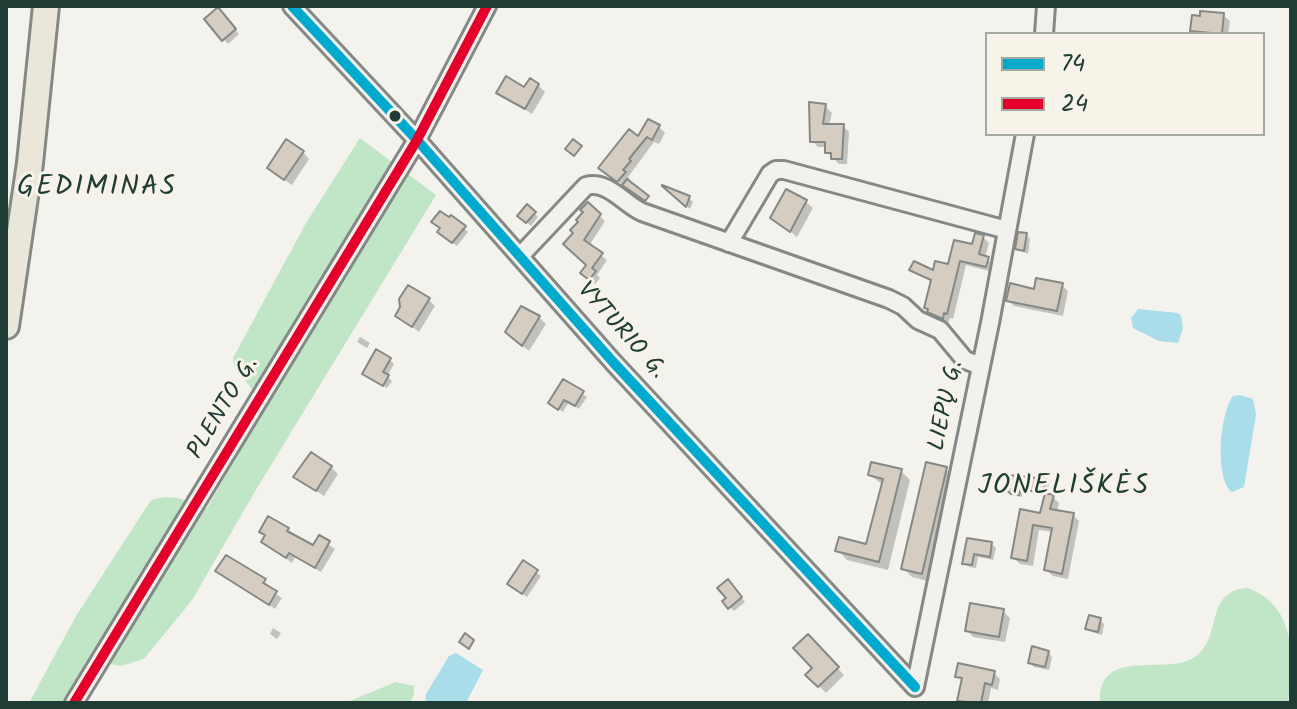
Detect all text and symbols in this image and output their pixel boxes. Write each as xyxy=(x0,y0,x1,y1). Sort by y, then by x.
legend xyxy=(985,32,1265,136)
text: 74 xyxy=(1061,45,1085,84)
text: 24 xyxy=(1061,85,1088,124)
unlabelled marker xyxy=(387,108,403,124)
district label: GEDIMINAS xyxy=(17,172,177,206)
street label: VYTURIO G. xyxy=(569,278,671,386)
street label: PLENTO G. xyxy=(183,353,267,465)
street label: LIEPŲ G. xyxy=(924,358,972,454)
district label: JONELIŠKĖS xyxy=(978,471,1150,505)

